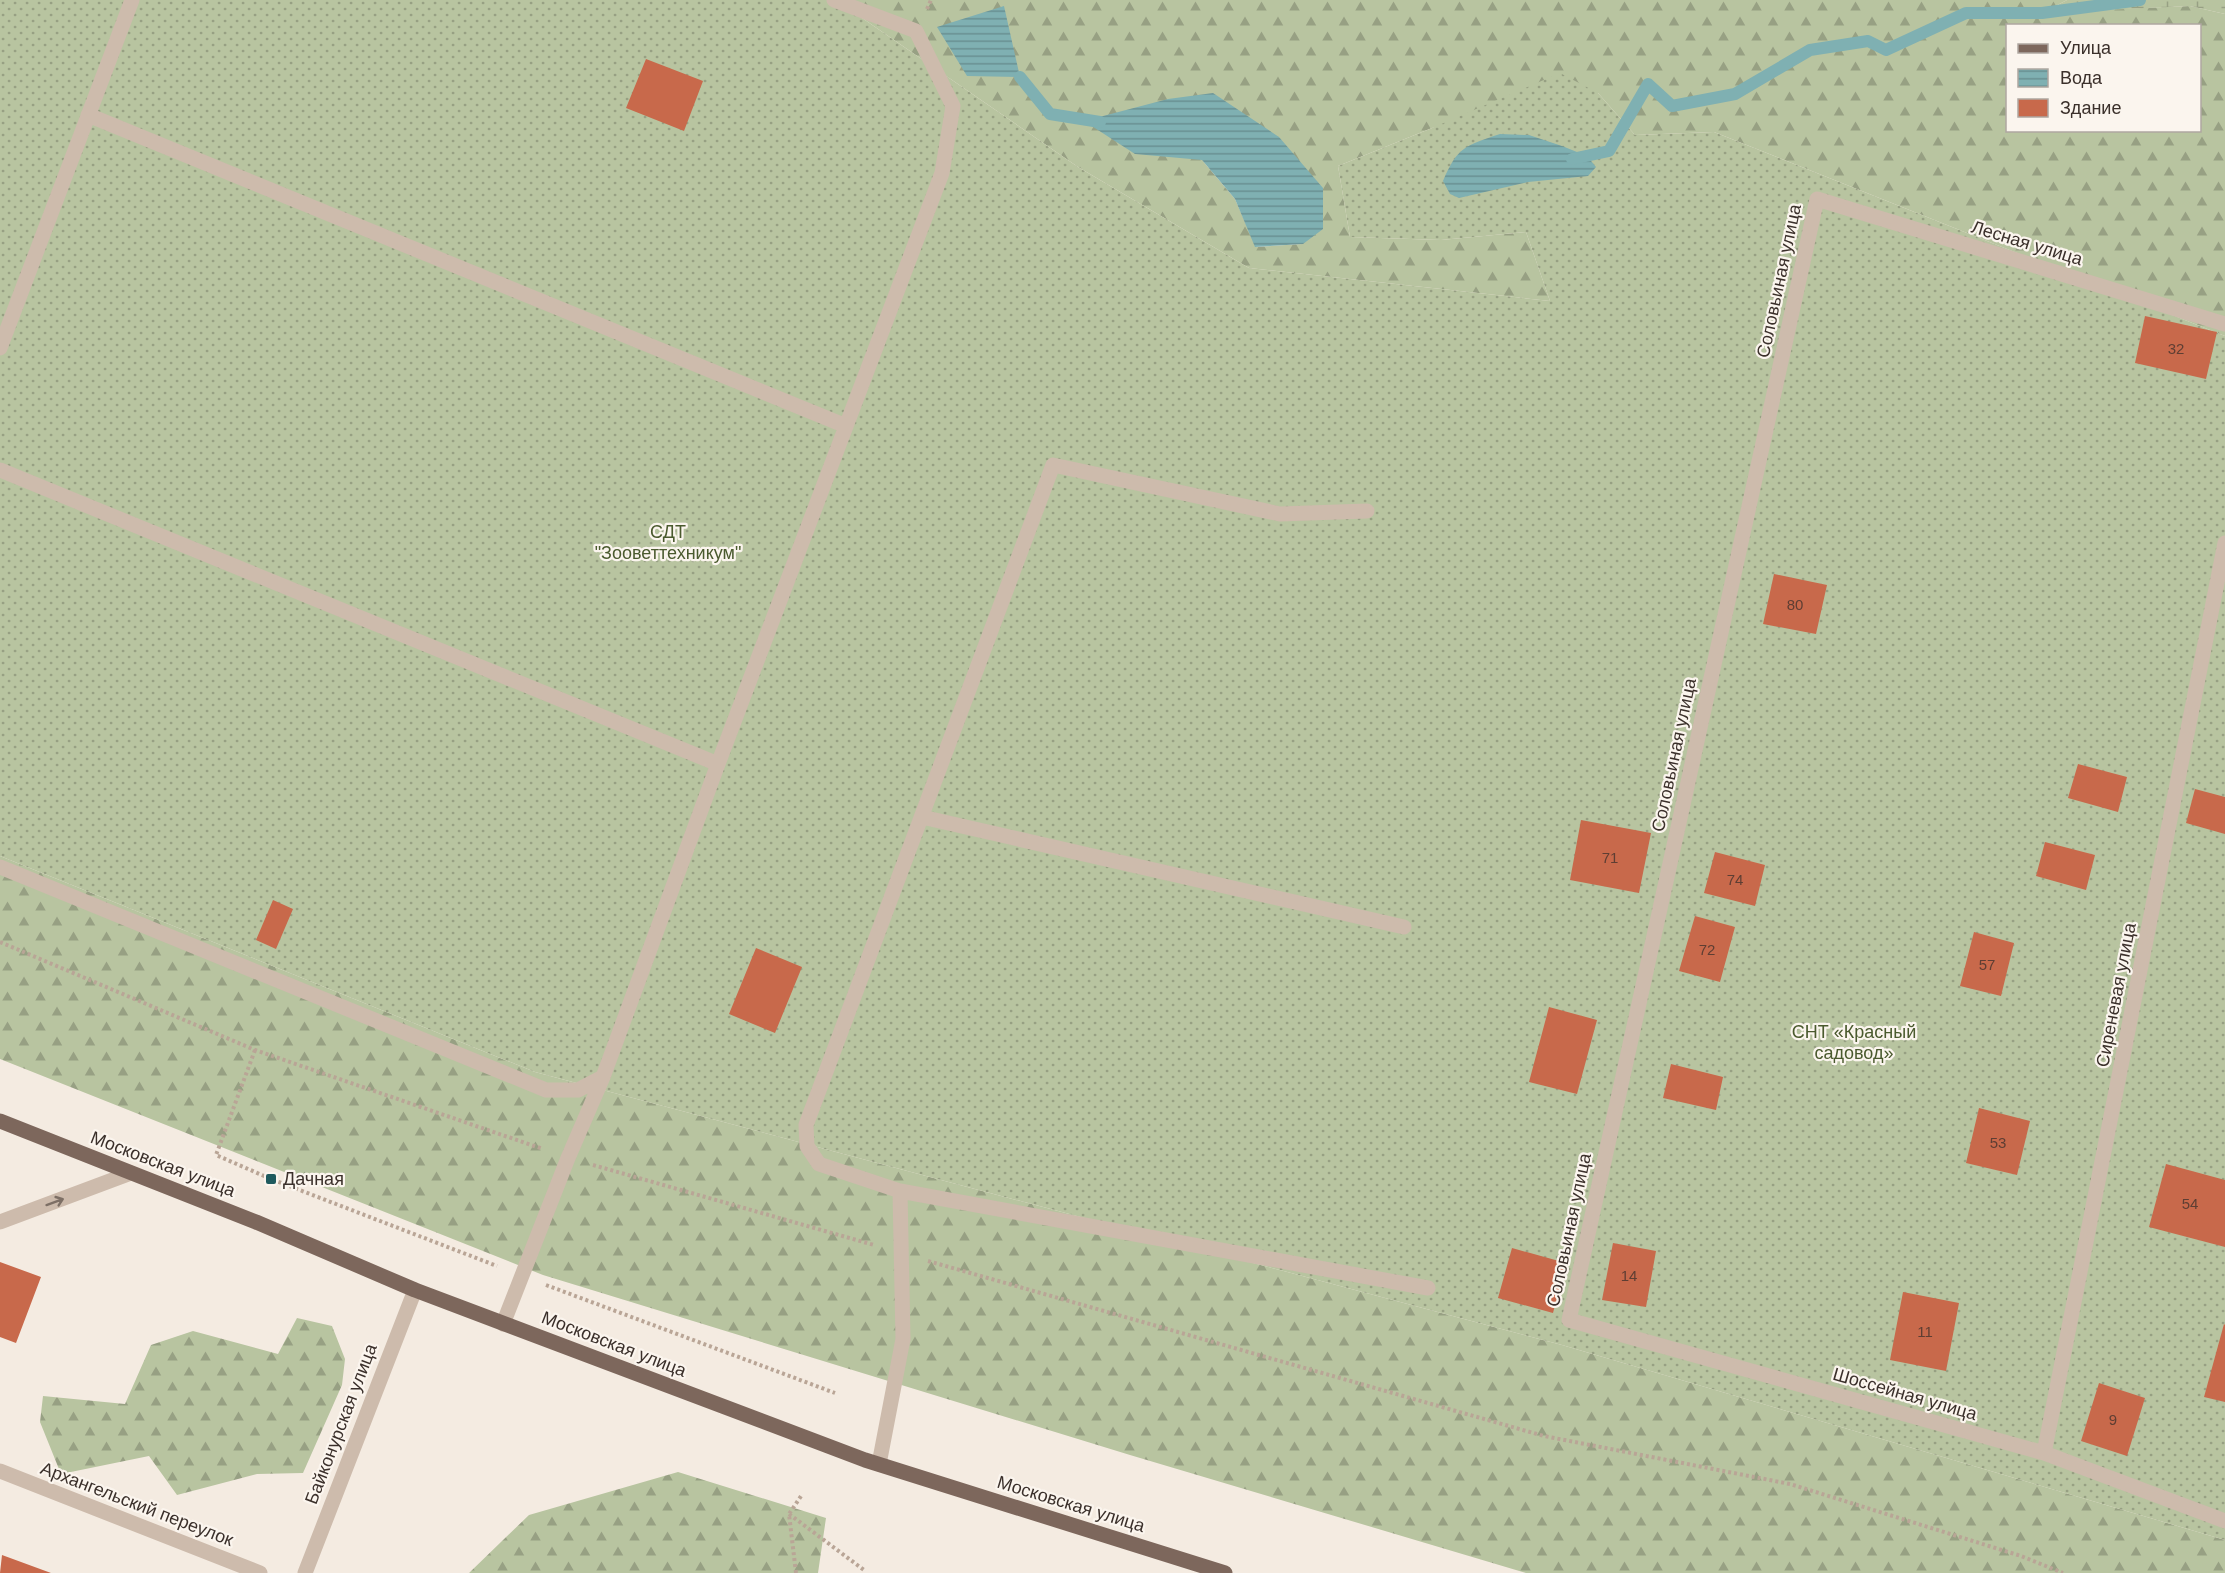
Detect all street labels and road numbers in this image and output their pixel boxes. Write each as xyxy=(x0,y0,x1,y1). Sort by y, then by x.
street label: Соловьиная улица xyxy=(1753,201,1805,360)
street label: Лесная улица xyxy=(1969,217,2086,270)
street label: Соловьиная улица xyxy=(1648,675,1700,834)
street label: Сиреневая улица xyxy=(2092,920,2140,1069)
street label: Московская улица xyxy=(88,1127,239,1201)
street label: Соловьиная улица xyxy=(1543,1150,1595,1309)
street label: Московская улица xyxy=(539,1307,690,1381)
street label: Байконурская улица xyxy=(301,1340,381,1507)
street label: Шоссейная улица xyxy=(1831,1364,1980,1424)
street label: Архангельский переулок xyxy=(38,1458,236,1550)
street label: Московская улица xyxy=(995,1472,1148,1536)

